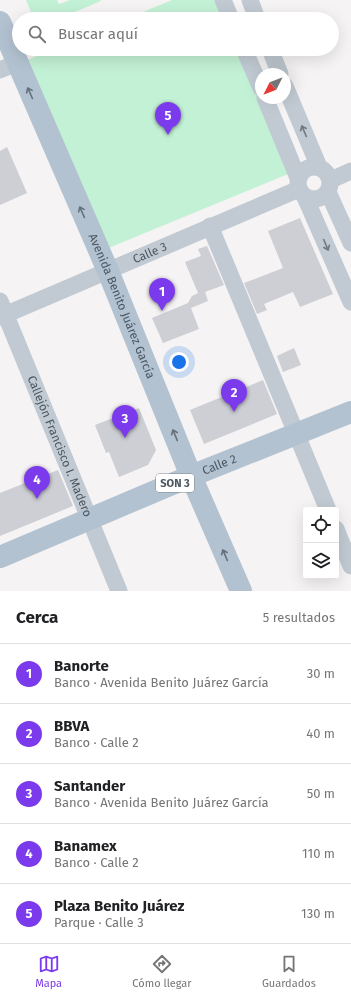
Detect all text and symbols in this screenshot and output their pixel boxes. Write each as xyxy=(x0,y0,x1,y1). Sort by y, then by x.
search box xyxy=(12,12,339,56)
icon: search xyxy=(26,23,48,45)
text: Buscar aquí xyxy=(58,25,138,43)
north arrow xyxy=(255,68,291,104)
one-way arrow xyxy=(25,87,33,99)
pin: 5 xyxy=(155,102,181,135)
one-way arrow xyxy=(300,126,307,138)
one-way arrow xyxy=(78,206,85,218)
street label: Avenida Benito Juárez García xyxy=(86,231,158,381)
street label: Calle 3 xyxy=(131,239,169,266)
one-way arrow xyxy=(323,239,331,251)
pin: 1 xyxy=(149,278,175,311)
your location xyxy=(169,352,189,372)
street label: Callejón Francisco I. Madero xyxy=(24,374,95,519)
pin: 2 xyxy=(221,379,247,412)
pin: 3 xyxy=(112,405,138,438)
one-way arrow xyxy=(170,430,178,442)
street label: Calle 2 xyxy=(200,452,239,478)
pin: 4 xyxy=(24,466,50,499)
road number: SON 3 xyxy=(156,474,194,492)
map controls xyxy=(303,507,339,579)
button: locate xyxy=(303,507,339,543)
button: layers xyxy=(303,543,339,579)
one-way arrow xyxy=(221,550,229,562)
text: Cerca xyxy=(16,607,58,628)
text: 5 resultados xyxy=(263,610,335,625)
text: Banorte xyxy=(54,657,109,675)
text: 1 xyxy=(26,666,32,681)
text: 30 m xyxy=(307,666,335,681)
text: Banco · Avenida Benito Juárez García xyxy=(54,675,269,690)
text: BBVA xyxy=(54,717,89,735)
text: 2 xyxy=(26,726,32,741)
text: 40 m xyxy=(306,726,335,741)
text: Banco · Calle 2 xyxy=(54,735,139,750)
text: Santander xyxy=(54,777,125,795)
text: 3 xyxy=(26,786,32,801)
text: 50 m xyxy=(307,786,335,801)
text: Banco · Avenida Benito Juárez García xyxy=(54,795,269,810)
text: Banamex xyxy=(54,837,117,855)
text: 4 xyxy=(25,846,33,861)
text: 110 m xyxy=(302,846,335,861)
text: Banco · Calle 2 xyxy=(54,855,139,870)
text: Plaza Benito Juárez xyxy=(54,897,184,915)
text: 5 xyxy=(26,906,32,921)
text: 130 m xyxy=(301,906,335,921)
text: Parque · Calle 3 xyxy=(54,915,144,930)
tab: Mapa xyxy=(35,953,62,990)
tab: Cómo llegar xyxy=(132,953,192,990)
tab: Guardados xyxy=(262,953,316,990)

